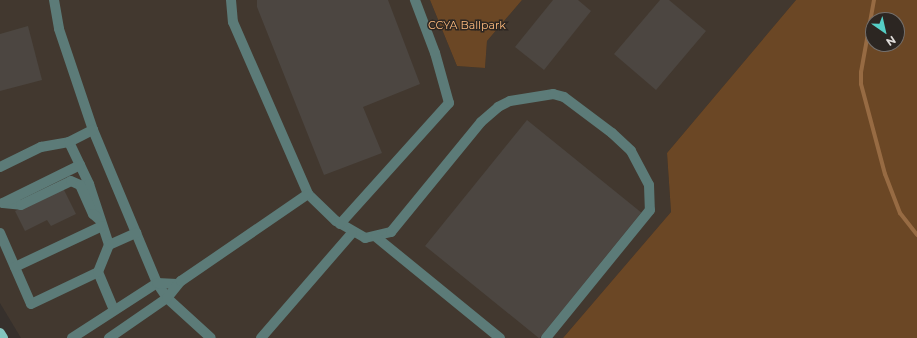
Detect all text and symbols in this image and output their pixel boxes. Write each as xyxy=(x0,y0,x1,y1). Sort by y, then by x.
north arrow xyxy=(865,12,905,52)
park label: CCYA Ballpark xyxy=(428,18,506,32)
text: N xyxy=(884,33,899,49)

